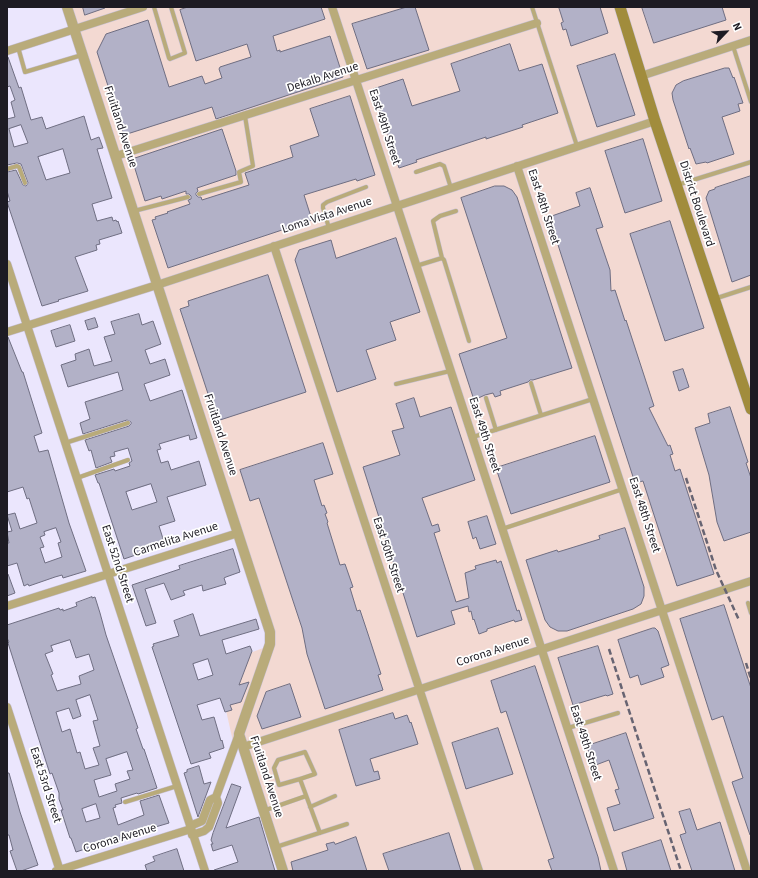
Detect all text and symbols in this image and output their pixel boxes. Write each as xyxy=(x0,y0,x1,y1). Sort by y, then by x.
north arrow xyxy=(706,12,746,52)
text: N xyxy=(729,20,746,33)
street label: Dekalb Avenue xyxy=(285,60,361,96)
street label: Fruitland Avenue xyxy=(100,84,140,170)
street label: East 49th Street xyxy=(365,87,403,167)
street label: District Boulevard xyxy=(675,159,717,249)
street label: East 48th Street xyxy=(524,167,562,247)
street label: Loma Vista Avenue xyxy=(280,195,374,237)
street label: Fruitland Avenue xyxy=(200,392,240,478)
street label: East 49th Street xyxy=(465,395,503,475)
street label: East 48th Street xyxy=(625,475,663,555)
street label: East 50th Street xyxy=(369,515,407,595)
street label: Carmelita Avenue xyxy=(132,520,220,560)
street label: East 52nd Street xyxy=(98,523,136,605)
street label: Corona Avenue xyxy=(455,633,531,671)
street label: East 49th Street xyxy=(566,703,604,783)
street label: Fruitland Avenue xyxy=(246,734,286,820)
street label: East 53rd Street xyxy=(26,745,64,825)
street label: Corona Avenue xyxy=(82,821,158,857)

